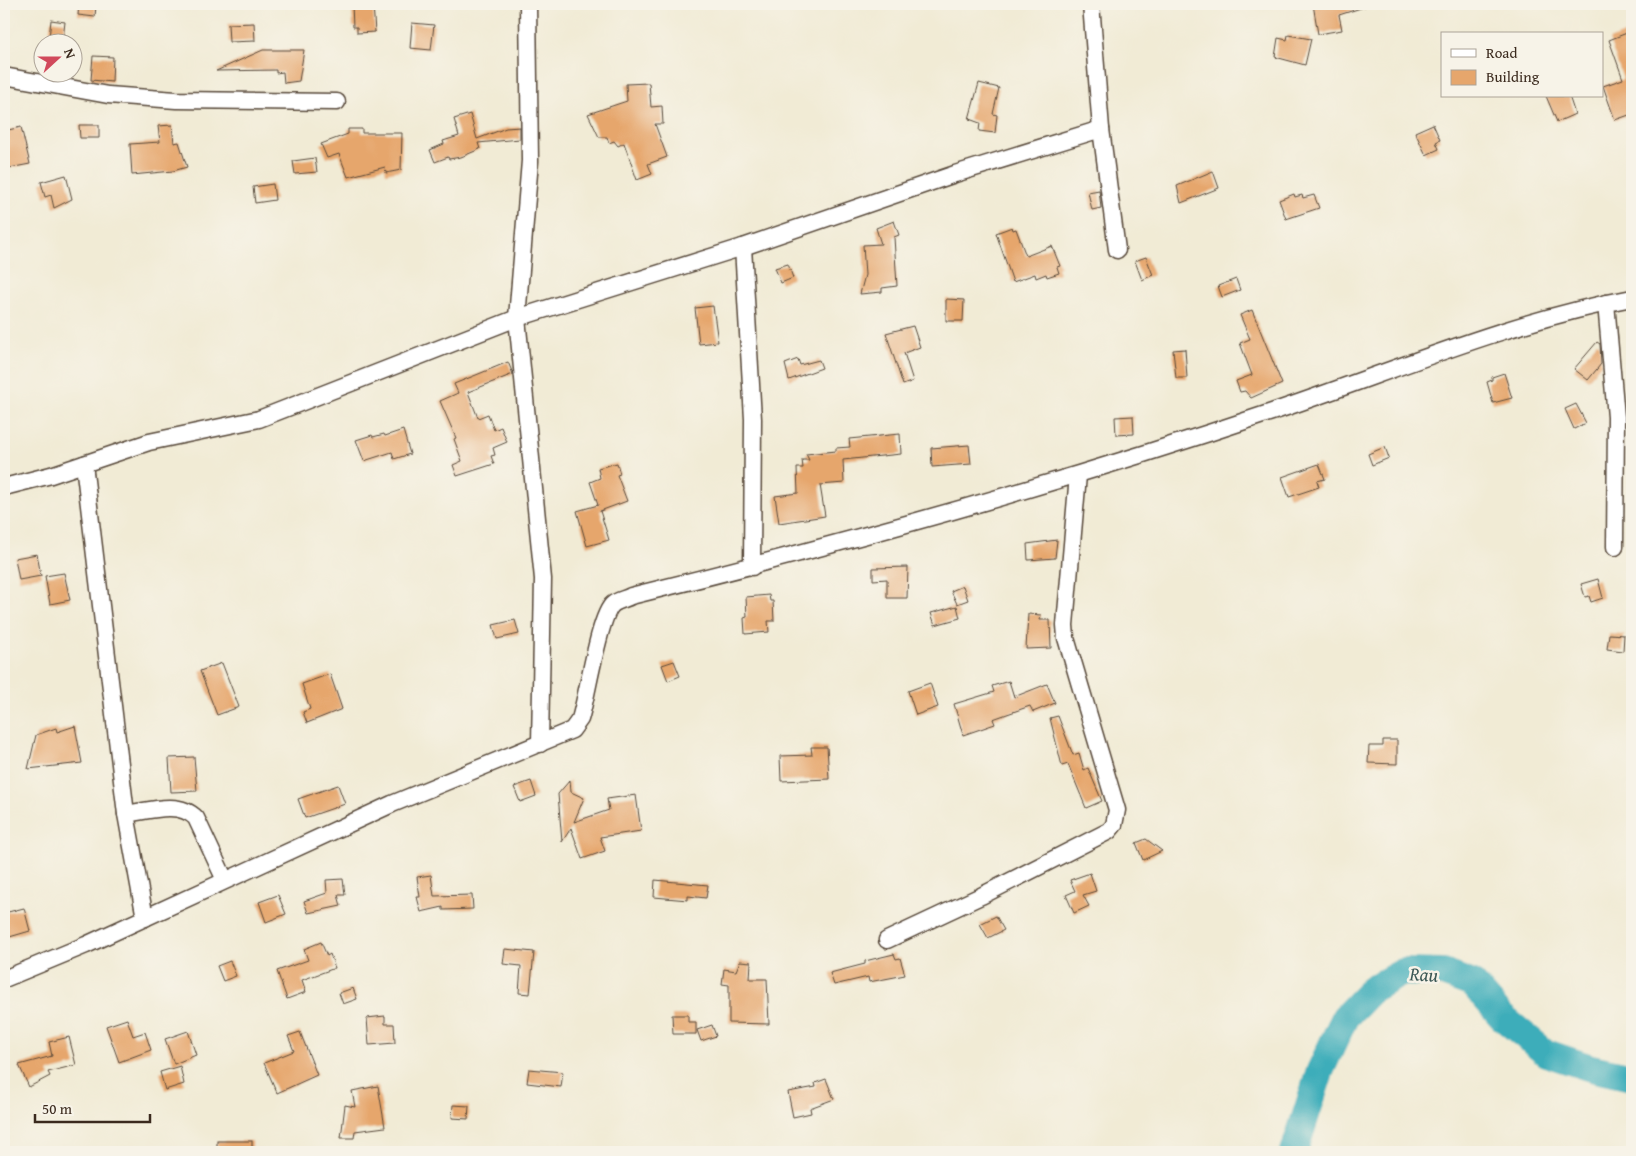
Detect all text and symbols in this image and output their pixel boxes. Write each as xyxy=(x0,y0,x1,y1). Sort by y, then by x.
north arrow xyxy=(32,32,82,82)
legend xyxy=(1441,32,1604,98)
text: Road xyxy=(1486,42,1517,63)
text: N xyxy=(59,45,81,62)
text: Building xyxy=(1486,66,1540,87)
water label: Rau xyxy=(1408,959,1439,989)
scale bar xyxy=(35,1091,150,1123)
text: 50 m xyxy=(42,1098,73,1119)

